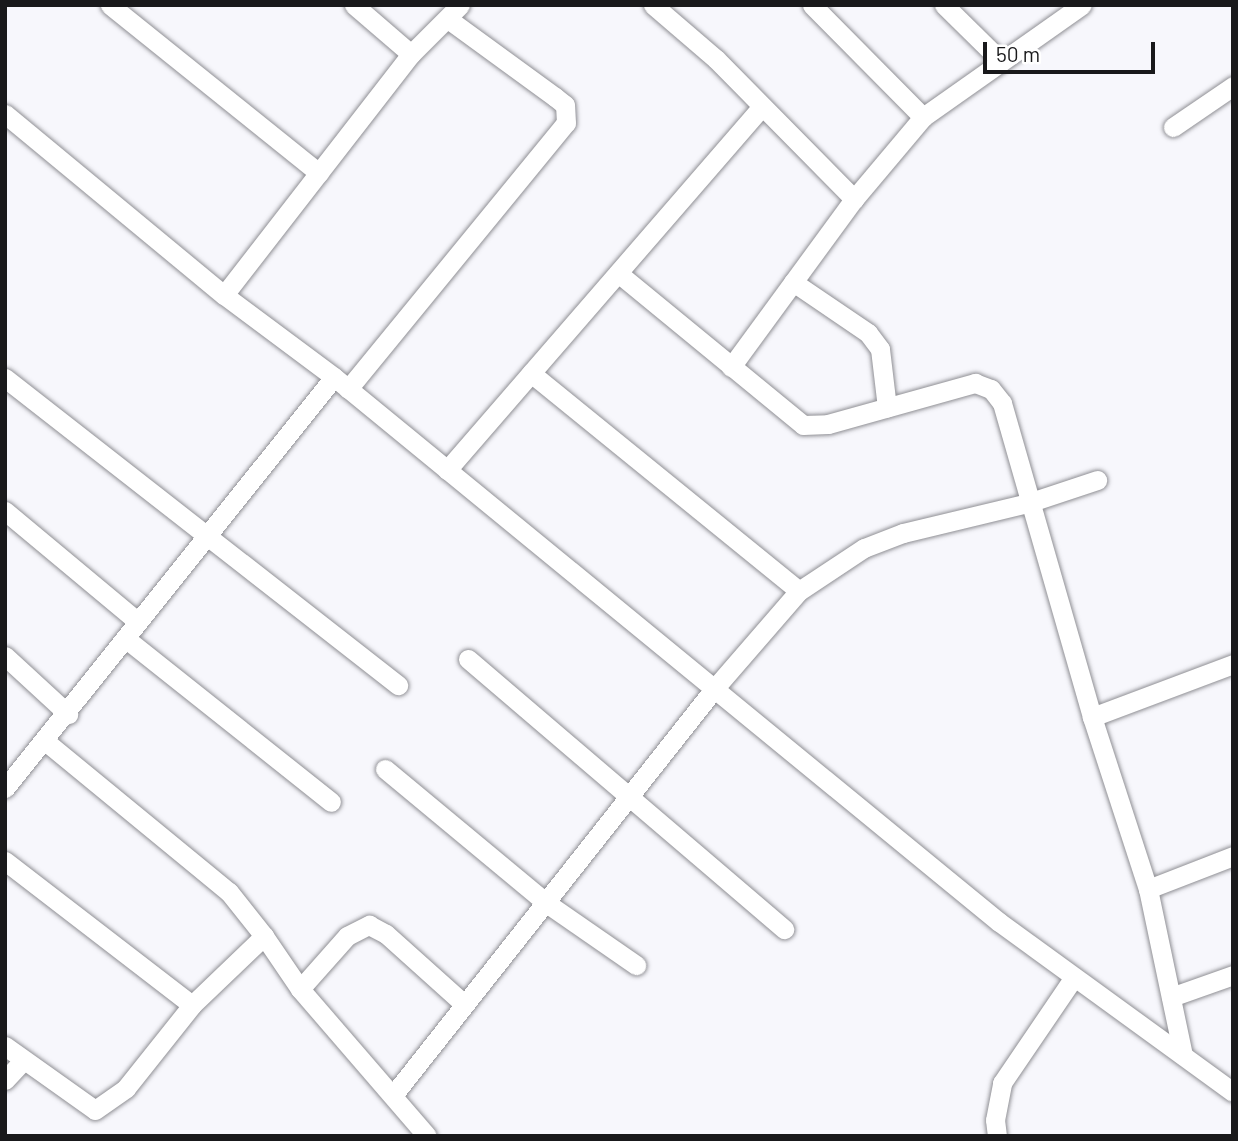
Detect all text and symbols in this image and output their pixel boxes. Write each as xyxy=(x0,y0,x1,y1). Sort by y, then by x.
scale bar xyxy=(986,28,1158,72)
text: 50 m xyxy=(996,41,1040,66)

